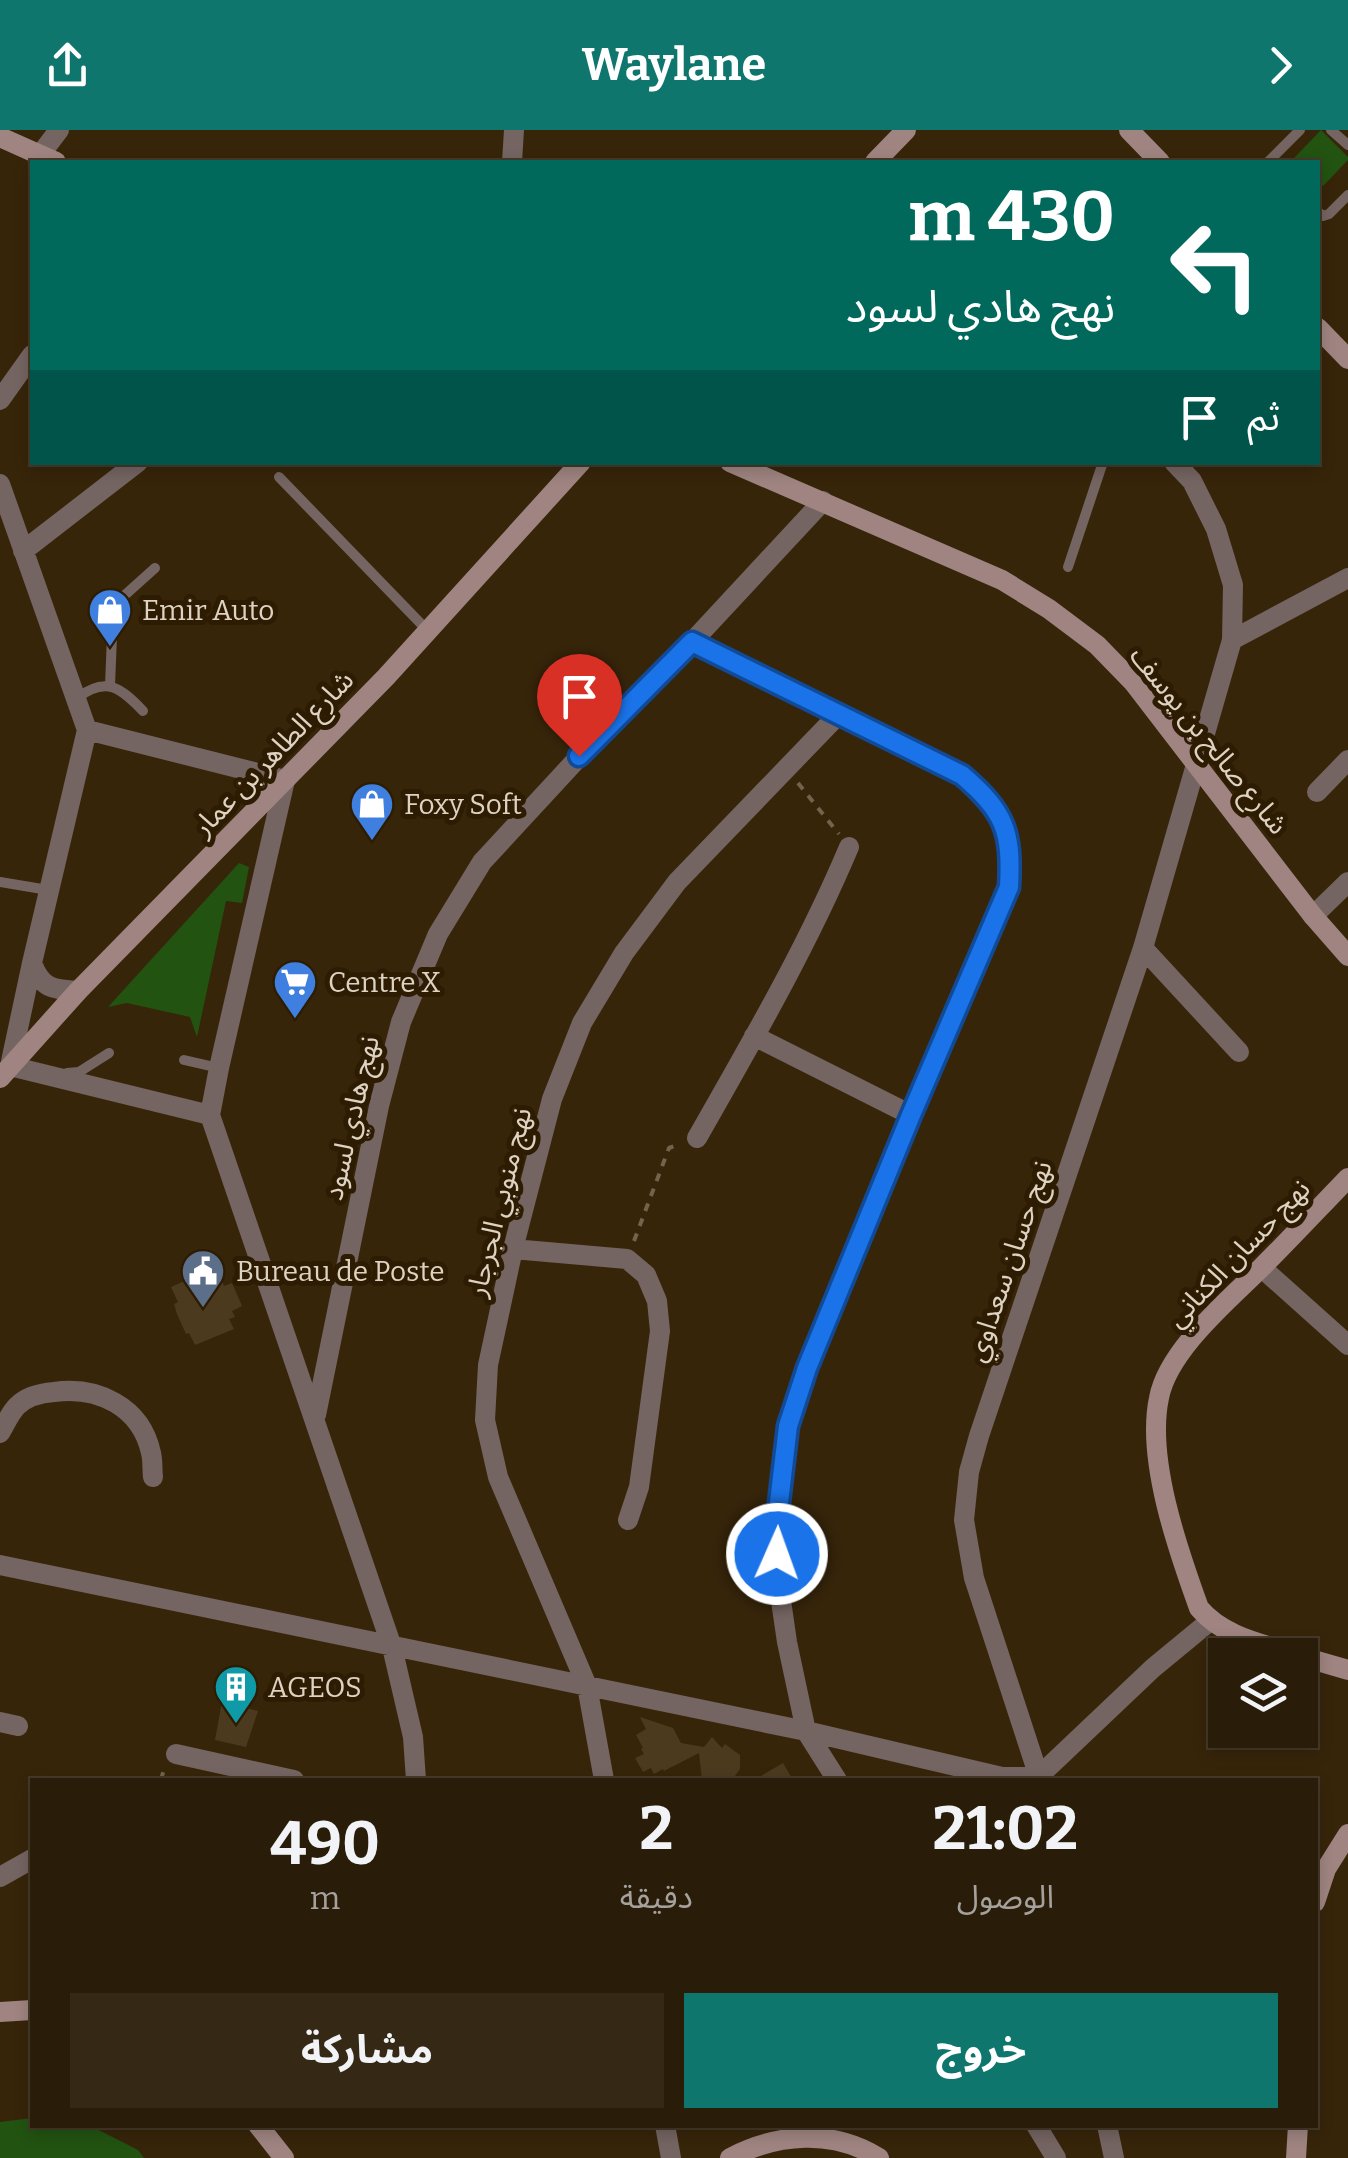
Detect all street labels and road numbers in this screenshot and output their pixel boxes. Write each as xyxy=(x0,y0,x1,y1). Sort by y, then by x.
street label: شارع صالح بن يوسف xyxy=(1120,639,1295,843)
street label: شارع الطاهر بن عمار xyxy=(185,663,363,846)
street label: نهج هادي لسود xyxy=(316,1033,390,1204)
street label: نهج منوبي الجرجار xyxy=(459,1104,543,1302)
street label: نهج حسان سعداوي xyxy=(959,1156,1063,1367)
street label: نهج حسان الكناني xyxy=(1159,1172,1320,1337)

